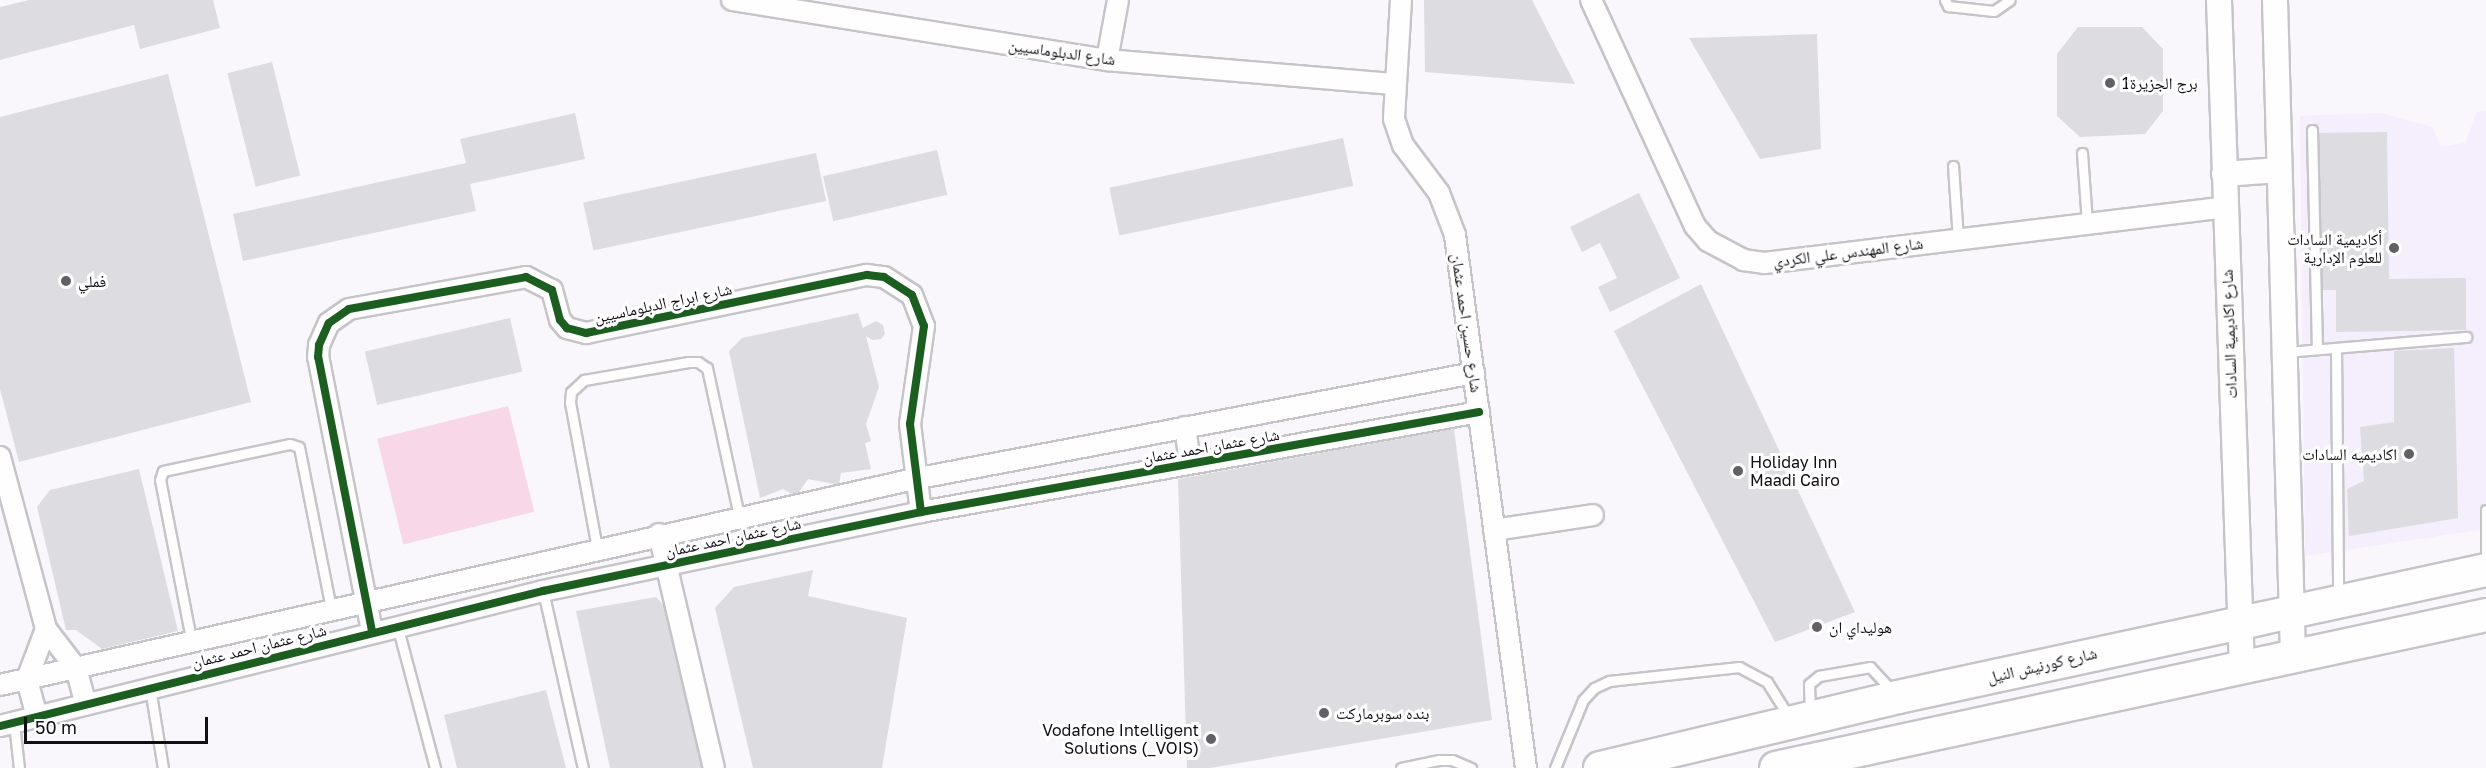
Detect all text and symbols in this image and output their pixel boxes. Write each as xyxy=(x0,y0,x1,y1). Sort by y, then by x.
street label: شارع الدبلوماسيين xyxy=(1007,35,1117,69)
place label: برج الجزيرة1 xyxy=(2122,73,2198,93)
marker: برج الجزيرة1 xyxy=(2103,76,2117,90)
place label: أكاديمية السادات للعلوم الإدارية xyxy=(2287,229,2382,267)
street label: شارع المهندس علي الكردي xyxy=(1772,233,1924,271)
marker: أكاديمية السادات للعلوم الإدارية xyxy=(2387,241,2401,255)
street label: شارع حسين احمد عثمان xyxy=(1448,252,1486,394)
street label: شارع اكاديمية السادات xyxy=(2217,269,2241,399)
place label: فملي xyxy=(78,271,106,291)
marker: فملي xyxy=(59,274,73,288)
street label: شارع ابراج الدبلوماسيين xyxy=(592,279,734,327)
street label: شارع عثمان احمد عثمان xyxy=(1141,425,1281,467)
place label: اكاديميه السادات xyxy=(2302,444,2397,464)
marker: اكاديميه السادات xyxy=(2402,447,2416,461)
place label: Holiday Inn Maadi Cairo xyxy=(1750,452,1840,490)
marker: Holiday Inn Maadi Cairo xyxy=(1731,464,1745,478)
street label: شارع عثمان احمد عثمان xyxy=(663,513,803,561)
place label: هوليداي ان xyxy=(1829,617,1892,637)
street label: شارع عثمان احمد عثمان xyxy=(190,620,328,672)
marker: هوليداي ان xyxy=(1810,620,1824,634)
street label: شارع كورنيش النيل xyxy=(1985,643,2099,687)
place label: بنده سوبرماركت xyxy=(1336,703,1429,723)
scale bar xyxy=(27,705,212,743)
marker: بنده سوبرماركت xyxy=(1317,706,1331,720)
text: 50 m xyxy=(35,716,77,738)
place label: Vodafone Intelligent Solutions (_VOIS) xyxy=(1042,720,1199,758)
marker: Vodafone Intelligent Solutions (_VOIS) xyxy=(1204,732,1218,746)

